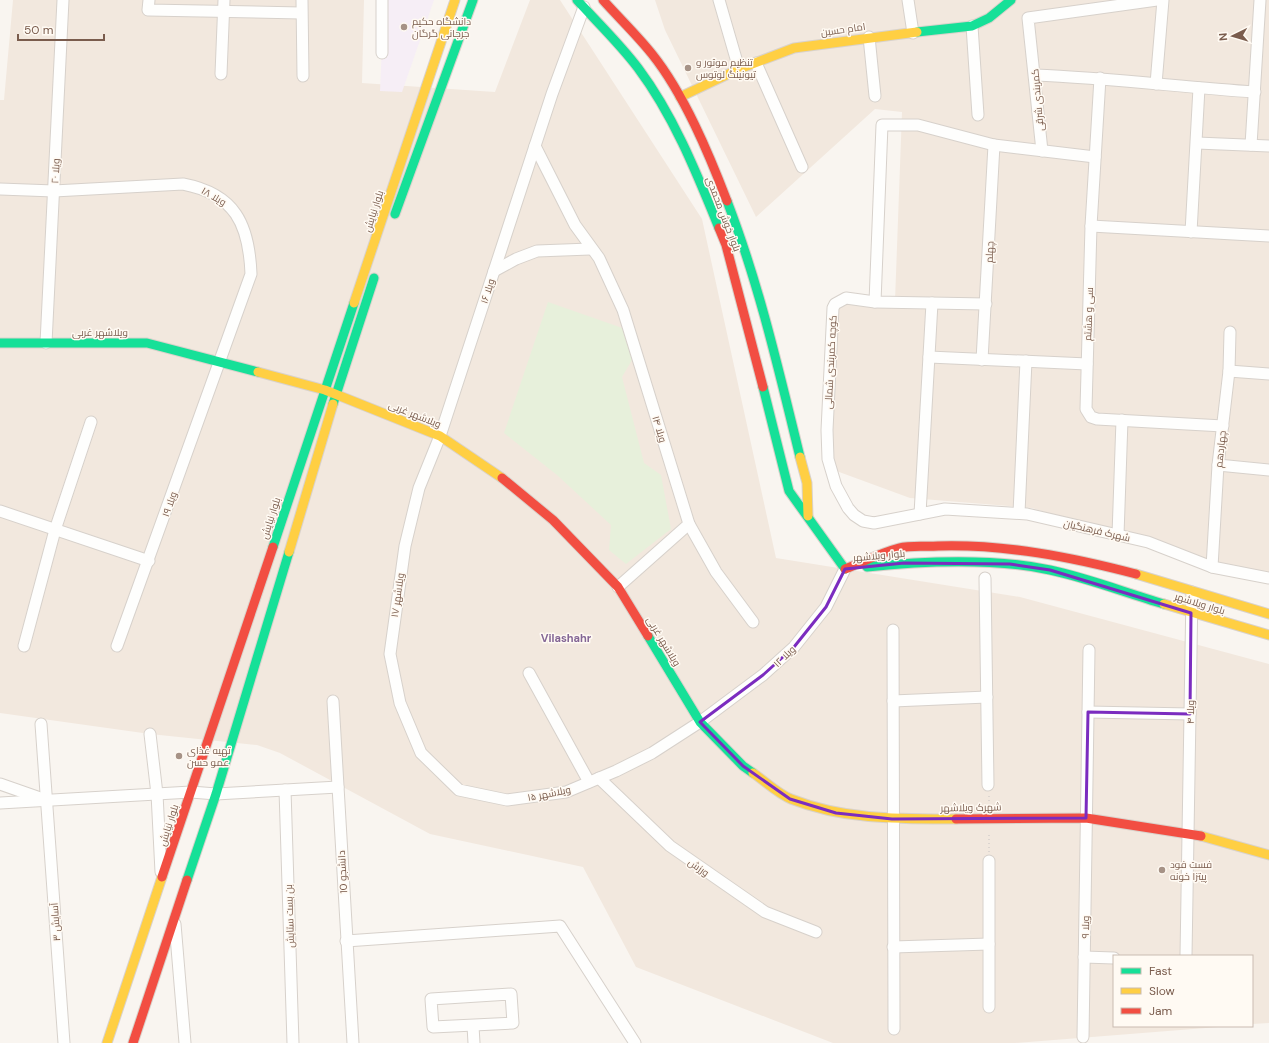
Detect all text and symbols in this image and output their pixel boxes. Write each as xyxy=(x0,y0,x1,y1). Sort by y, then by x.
place label: دانشگاه حکیم جرجانی گرگان xyxy=(412,15,471,40)
scale bar xyxy=(18,16,104,42)
north arrow xyxy=(1213,16,1253,56)
street label: امام حسین xyxy=(820,20,866,40)
text: 50 m xyxy=(24,22,53,38)
marker: دانشگاه حکیم جرجانی گرگان xyxy=(399,22,409,32)
text: N xyxy=(1216,32,1230,41)
place label: تنظیم موتور و تیونینگ لوتوس xyxy=(696,56,756,81)
marker: تنظیم موتور و تیونینگ لوتوس xyxy=(683,63,693,73)
street label: کمربندی شرقی xyxy=(1028,68,1047,132)
street label: ویلا ۲۰ xyxy=(48,158,63,184)
street label: بلوار خوش محمدی xyxy=(703,175,744,253)
street label: ویلا ۱۸ xyxy=(199,184,229,209)
street label: بلوار نیایش xyxy=(361,189,386,234)
street label: چهلم xyxy=(982,241,998,263)
street label: ۱۶ ویلا xyxy=(477,277,498,305)
street label: سی و هشتم xyxy=(1081,287,1097,341)
street label: کوچه کمربندی شمالی xyxy=(822,315,839,409)
street label: ویلاشهر غربی xyxy=(72,326,128,339)
street label: ویلاشهر غربی xyxy=(387,398,443,431)
street label: ۱۴ ویلا xyxy=(649,414,670,444)
street label: چهاردهم xyxy=(1212,430,1230,468)
street label: ۱۹ ویلا xyxy=(159,490,180,518)
street label: بلوار نیایش xyxy=(258,496,283,541)
street label: شهرک فرهنگیان xyxy=(1062,517,1131,544)
street label: بلوار ویلاشهر xyxy=(851,547,906,564)
street label: ویلاشهر ۱۷ xyxy=(388,572,407,618)
street label: بلوار ویلاشهر xyxy=(1172,589,1227,617)
street label: ویلاشهر غربی xyxy=(644,614,684,669)
district label: Vilashahr xyxy=(541,631,592,645)
street label: ویلا ۱۲ xyxy=(771,643,798,670)
street label: ۴ ویلا xyxy=(1184,700,1197,724)
place label: تهیه غذای عمو حسن xyxy=(187,744,231,769)
marker: تهیه غذای عمو حسن xyxy=(174,751,184,761)
street label: ویلاشهر ۱۵ xyxy=(526,783,572,804)
street label: شهرک ویلاشهر xyxy=(939,800,1002,815)
street label: بلوار نیایش xyxy=(156,803,181,848)
street label: دانشجو 10 xyxy=(335,850,350,894)
street label: ورزش xyxy=(686,856,712,879)
place label: فست فود پیتزا خونه xyxy=(1170,858,1212,883)
marker: فست فود پیتزا خونه xyxy=(1157,865,1167,875)
street label: بن بست ستایش xyxy=(282,884,297,948)
street label: ۳ آسایش xyxy=(48,902,63,942)
street label: ۹ ویلا xyxy=(1079,916,1092,938)
legend xyxy=(1113,955,1253,1027)
text: Fast xyxy=(1149,963,1172,979)
text: Slow xyxy=(1149,983,1175,999)
text: Jam xyxy=(1149,1003,1172,1019)

